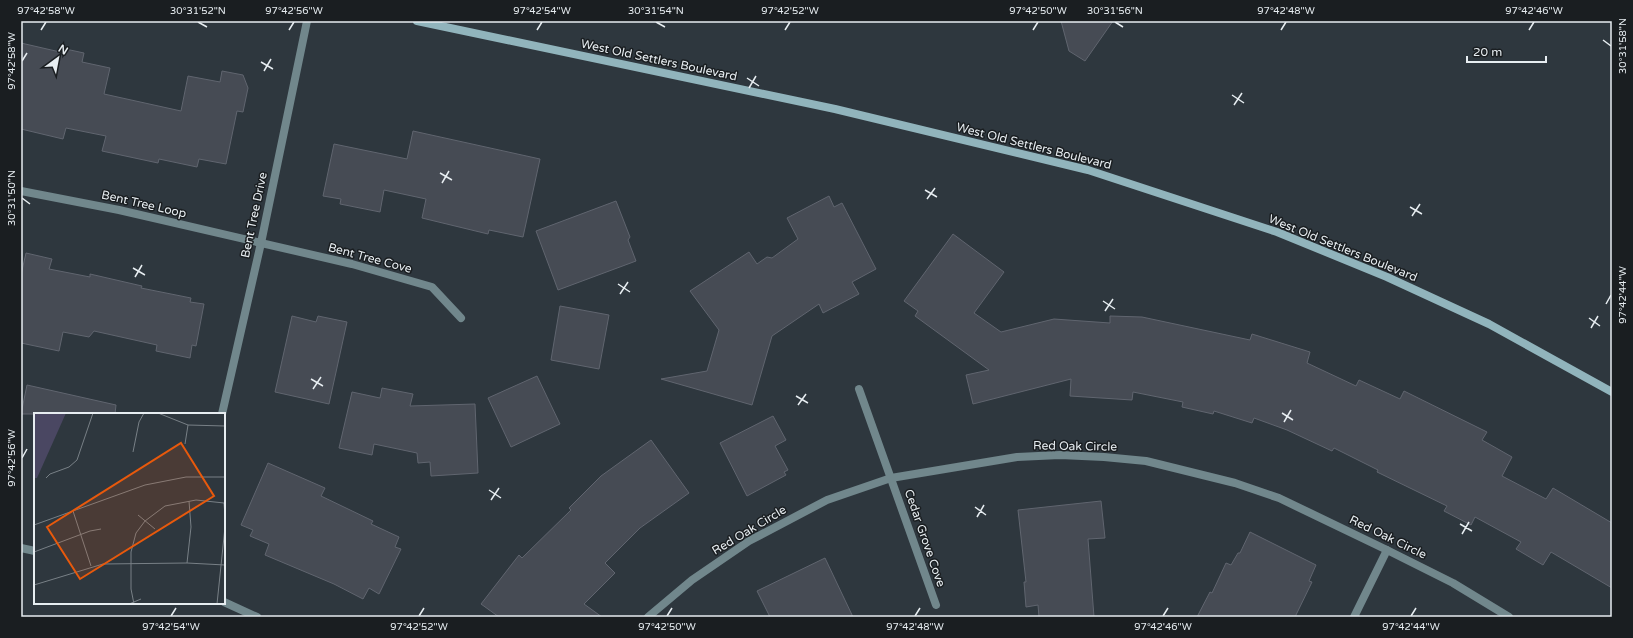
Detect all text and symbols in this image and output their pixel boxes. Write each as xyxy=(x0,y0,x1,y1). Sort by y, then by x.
text: 97°42'58"W xyxy=(17,5,75,17)
text: 30°31'52"N xyxy=(170,5,226,17)
text: 97°42'56"W xyxy=(265,5,323,17)
text: 97°42'54"W xyxy=(513,5,571,17)
text: 30°31'54"N xyxy=(628,5,684,17)
text: 97°42'52"W xyxy=(761,5,819,17)
text: 97°42'50"W xyxy=(1009,5,1067,17)
text: 30°31'56"N xyxy=(1087,5,1143,17)
text: 97°42'48"W xyxy=(1257,5,1315,17)
text: 97°42'46"W xyxy=(1505,5,1563,17)
text: 30°31'58"N xyxy=(1617,18,1629,74)
text: 97°42'58"W xyxy=(6,32,18,90)
street label: West Old Settlers Boulevard xyxy=(580,37,738,83)
north arrow xyxy=(38,38,78,78)
scale bar xyxy=(1467,38,1546,64)
text: N xyxy=(56,42,70,58)
text: 20 m xyxy=(1473,45,1502,59)
street label: West Old Settlers Boulevard xyxy=(955,120,1113,172)
text: 30°31'50"N xyxy=(6,170,18,226)
street label: Bent Tree Drive xyxy=(238,171,270,259)
street label: Bent Tree Loop xyxy=(100,187,188,221)
street label: West Old Settlers Boulevard xyxy=(1267,212,1419,284)
street label: Bent Tree Cove xyxy=(327,240,414,276)
text: 97°42'44"W xyxy=(1617,266,1629,324)
inset map xyxy=(34,413,225,604)
text: 97°42'56"W xyxy=(6,429,18,487)
street label: Red Oak Circle xyxy=(1033,438,1117,454)
street label: Cedar Grove Cove xyxy=(902,487,948,589)
street label: Red Oak Circle xyxy=(709,502,789,558)
street label: Red Oak Circle xyxy=(1347,512,1429,562)
text: 97°42'54"W xyxy=(142,621,200,633)
text: 97°42'52"W xyxy=(390,621,448,633)
text: 97°42'50"W xyxy=(638,621,696,633)
text: 97°42'48"W xyxy=(886,621,944,633)
text: 97°42'46"W xyxy=(1134,621,1192,633)
text: 97°42'44"W xyxy=(1382,621,1440,633)

